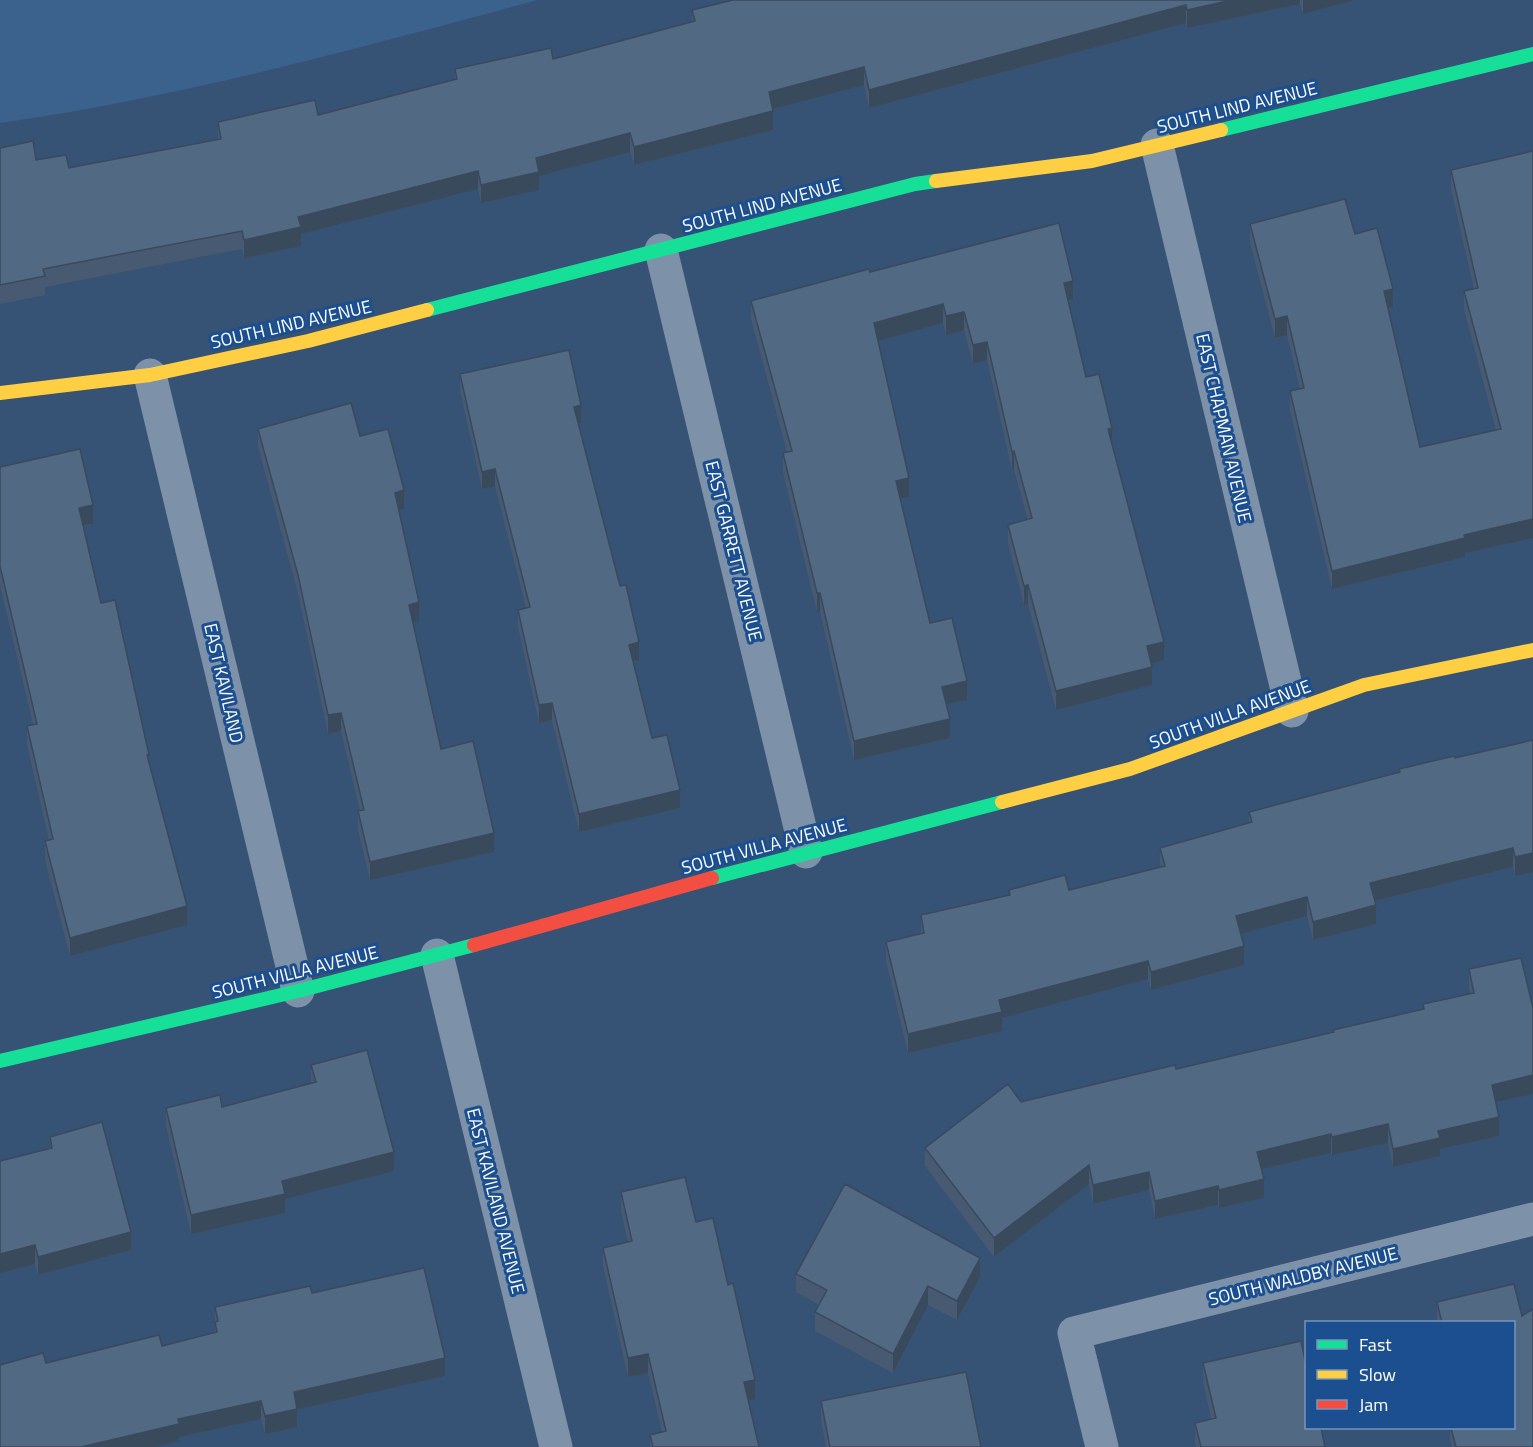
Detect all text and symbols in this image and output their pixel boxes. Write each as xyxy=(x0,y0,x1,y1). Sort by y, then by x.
street label: SOUTH LIND AVENUE xyxy=(1154,74,1320,140)
street label: SOUTH LIND AVENUE xyxy=(679,171,845,239)
street label: SOUTH LIND AVENUE xyxy=(208,292,374,356)
street label: EAST CHAPMAN AVENUE xyxy=(1189,331,1259,525)
street label: EAST GARRETT AVENUE xyxy=(699,458,769,644)
street label: EAST KAVILAND xyxy=(197,620,251,746)
street label: SOUTH VILLA AVENUE xyxy=(1146,672,1315,756)
street label: SOUTH VILLA AVENUE xyxy=(678,811,850,881)
street label: SOUTH VILLA AVENUE xyxy=(209,938,381,1006)
street label: EAST KAVILAND AVENUE xyxy=(460,1105,532,1297)
street label: SOUTH WALDBY AVENUE xyxy=(1206,1239,1400,1313)
legend xyxy=(1305,1321,1515,1429)
text: Fast xyxy=(1359,1331,1392,1358)
text: Slow xyxy=(1359,1361,1396,1388)
text: Jam xyxy=(1359,1391,1388,1418)

